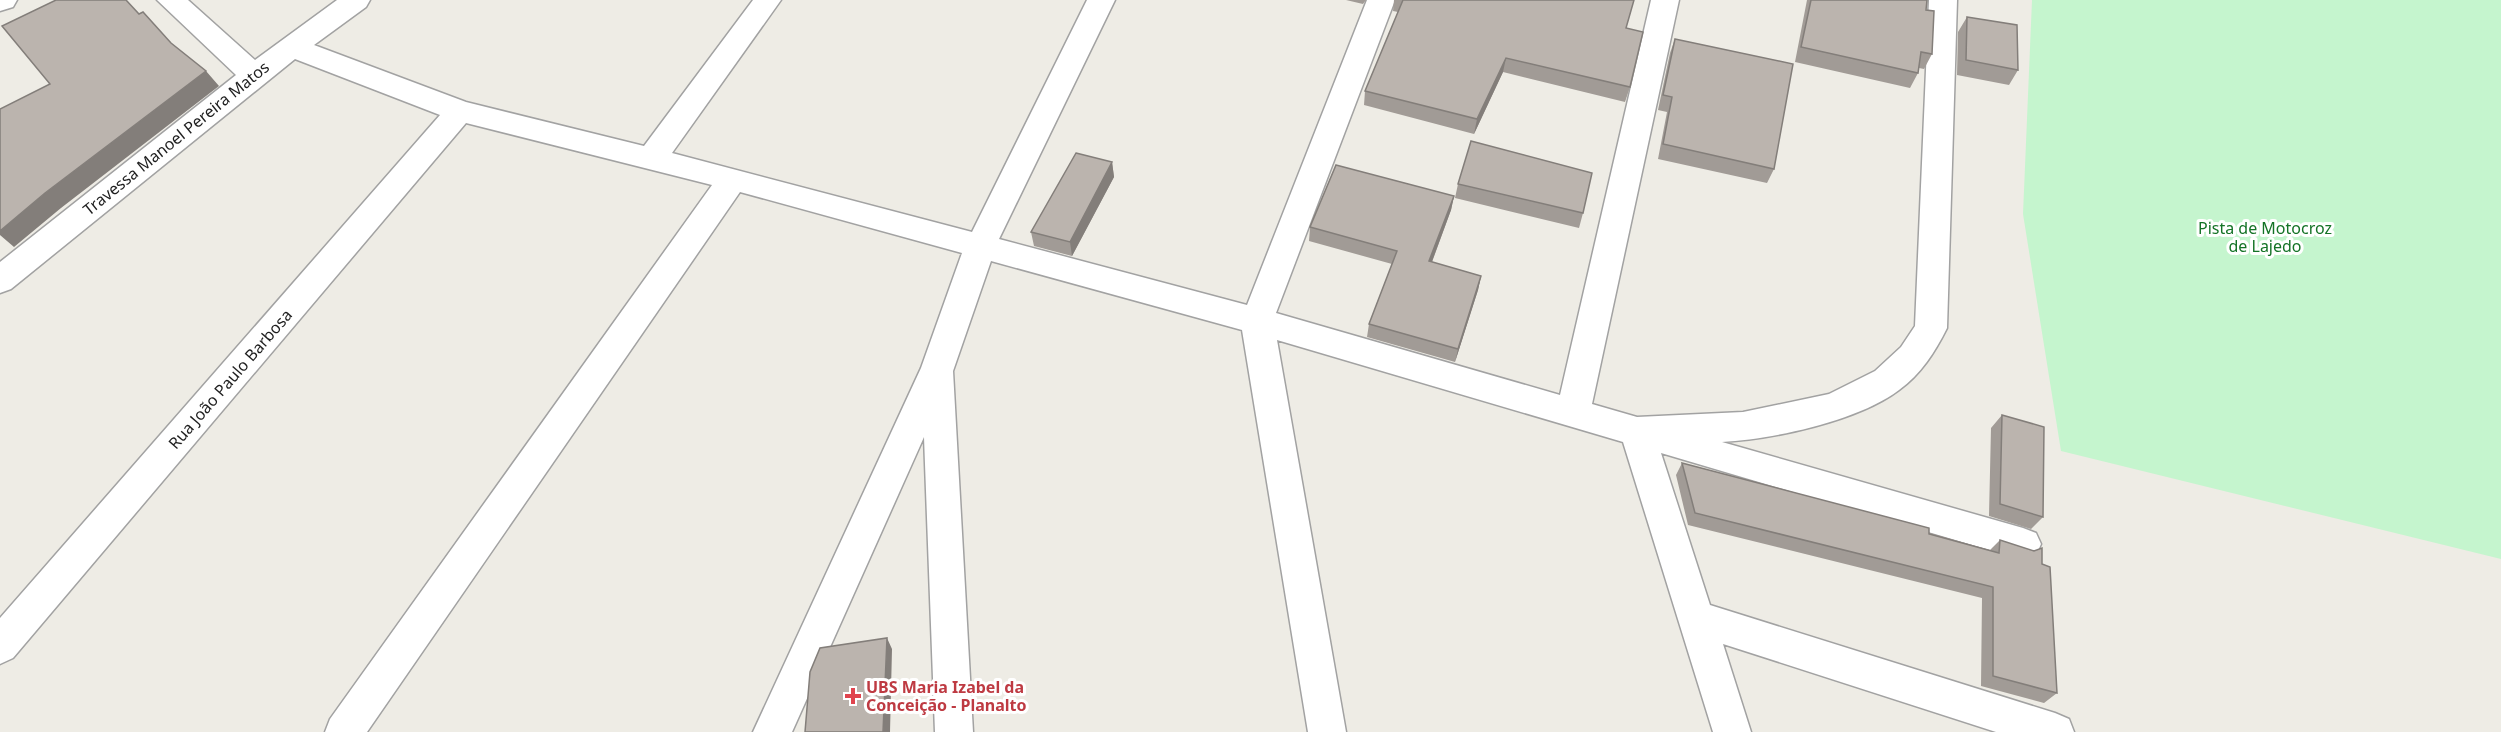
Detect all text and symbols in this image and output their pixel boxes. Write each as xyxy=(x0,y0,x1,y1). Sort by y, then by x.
street label: Travessa Manoel Pereira Matos xyxy=(78,56,274,220)
park label: Pista de Motocroz de Lajedo xyxy=(2198,217,2332,257)
street label: Rua João Paulo Barbosa xyxy=(163,304,297,454)
place label: UBS Maria Izabel da Conceição - Planalto xyxy=(866,676,1027,716)
marker: UBS Maria Izabel da Conceição - Planalto xyxy=(844,687,862,705)

